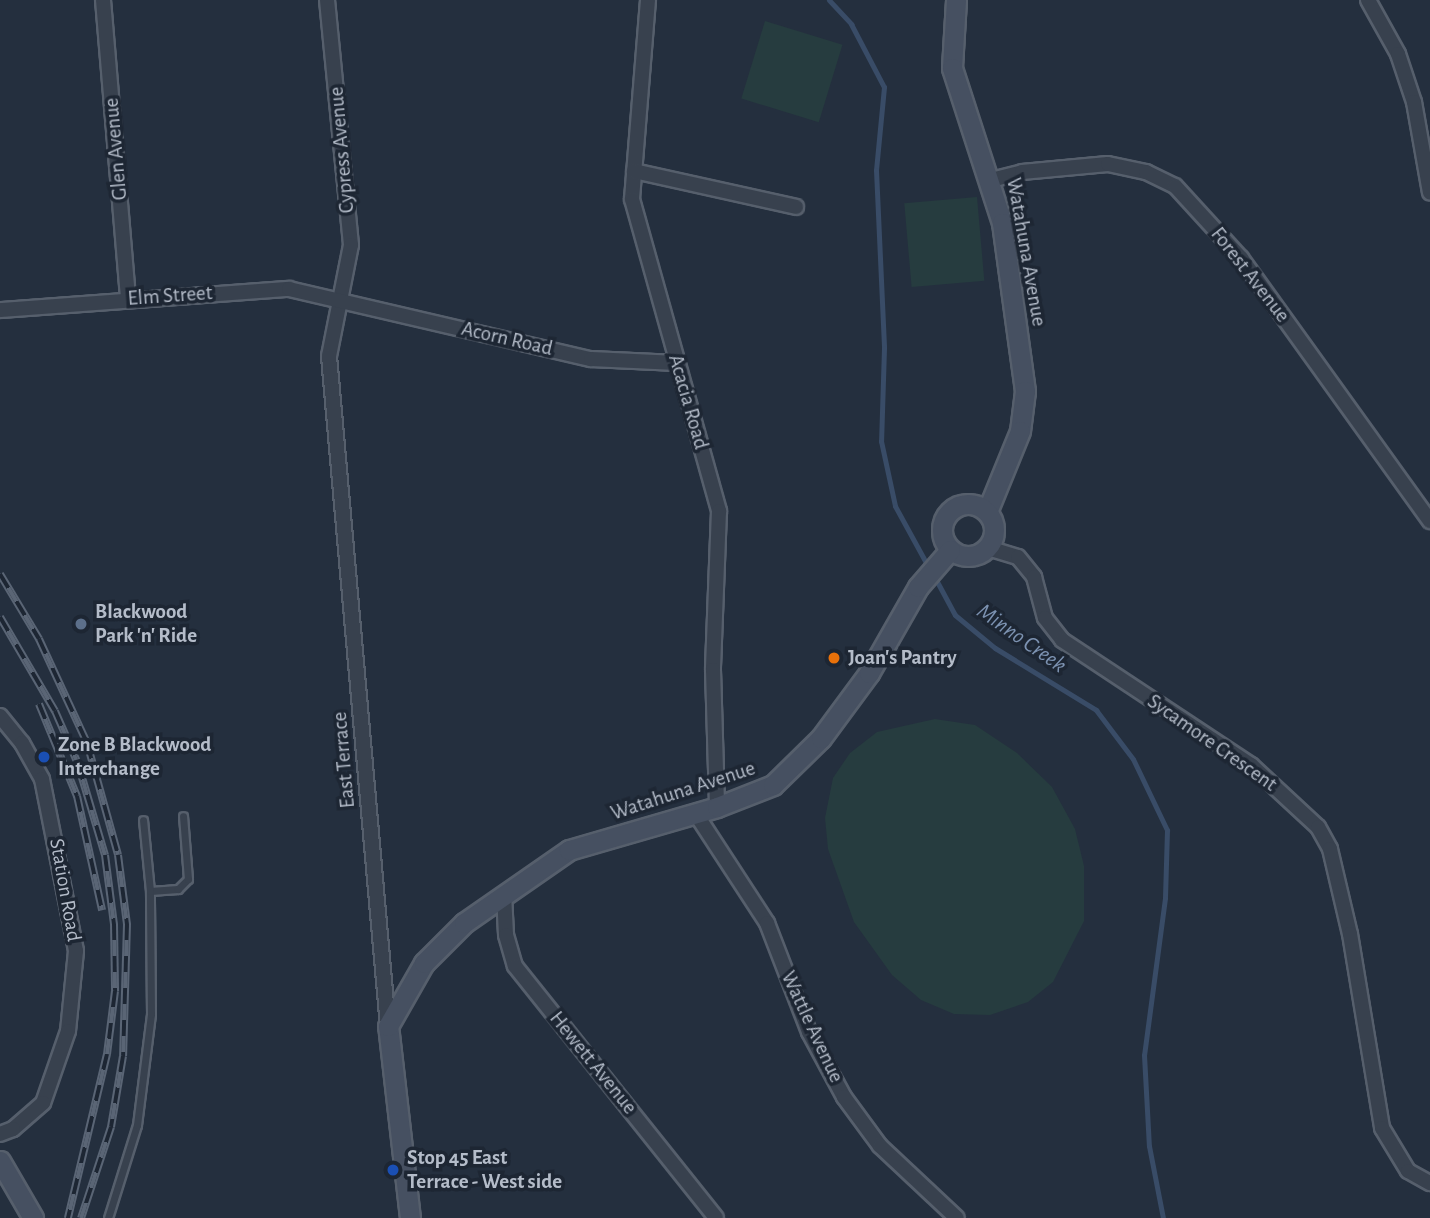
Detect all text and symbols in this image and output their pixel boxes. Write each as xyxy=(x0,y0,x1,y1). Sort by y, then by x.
street label: Cypress Avenue xyxy=(324,86,360,214)
street label: Glen Avenue xyxy=(99,97,133,201)
street label: Watahuna Avenue xyxy=(1001,176,1051,328)
street label: Forest Avenue xyxy=(1205,222,1295,328)
street label: Elm Street xyxy=(127,280,213,312)
street label: Acorn Road xyxy=(459,316,555,362)
street label: Acacia Road xyxy=(662,352,714,452)
water label: Minno Creek xyxy=(971,598,1071,680)
place label: Blackwood Park 'n' Ride xyxy=(95,599,197,649)
marker: Blackwood Park 'n' Ride xyxy=(73,616,89,632)
place label: Joan's Pantry xyxy=(848,645,957,671)
marker: Joan's Pantry xyxy=(826,650,842,666)
street label: Sycamore Crescent xyxy=(1142,689,1282,797)
street label: East Terrace xyxy=(327,711,361,809)
place label: Zone B Blackwood Interchange xyxy=(58,732,211,782)
marker: Zone B Blackwood Interchange xyxy=(36,749,52,765)
street label: Watahuna Avenue xyxy=(608,756,758,826)
street label: Station Road xyxy=(44,836,86,944)
street label: Wattle Avenue xyxy=(775,967,849,1087)
street label: Hewett Avenue xyxy=(544,1006,642,1120)
place label: Stop 45 East Terrace - West side xyxy=(407,1145,562,1195)
marker: Stop 45 East Terrace - West side xyxy=(385,1162,401,1178)

